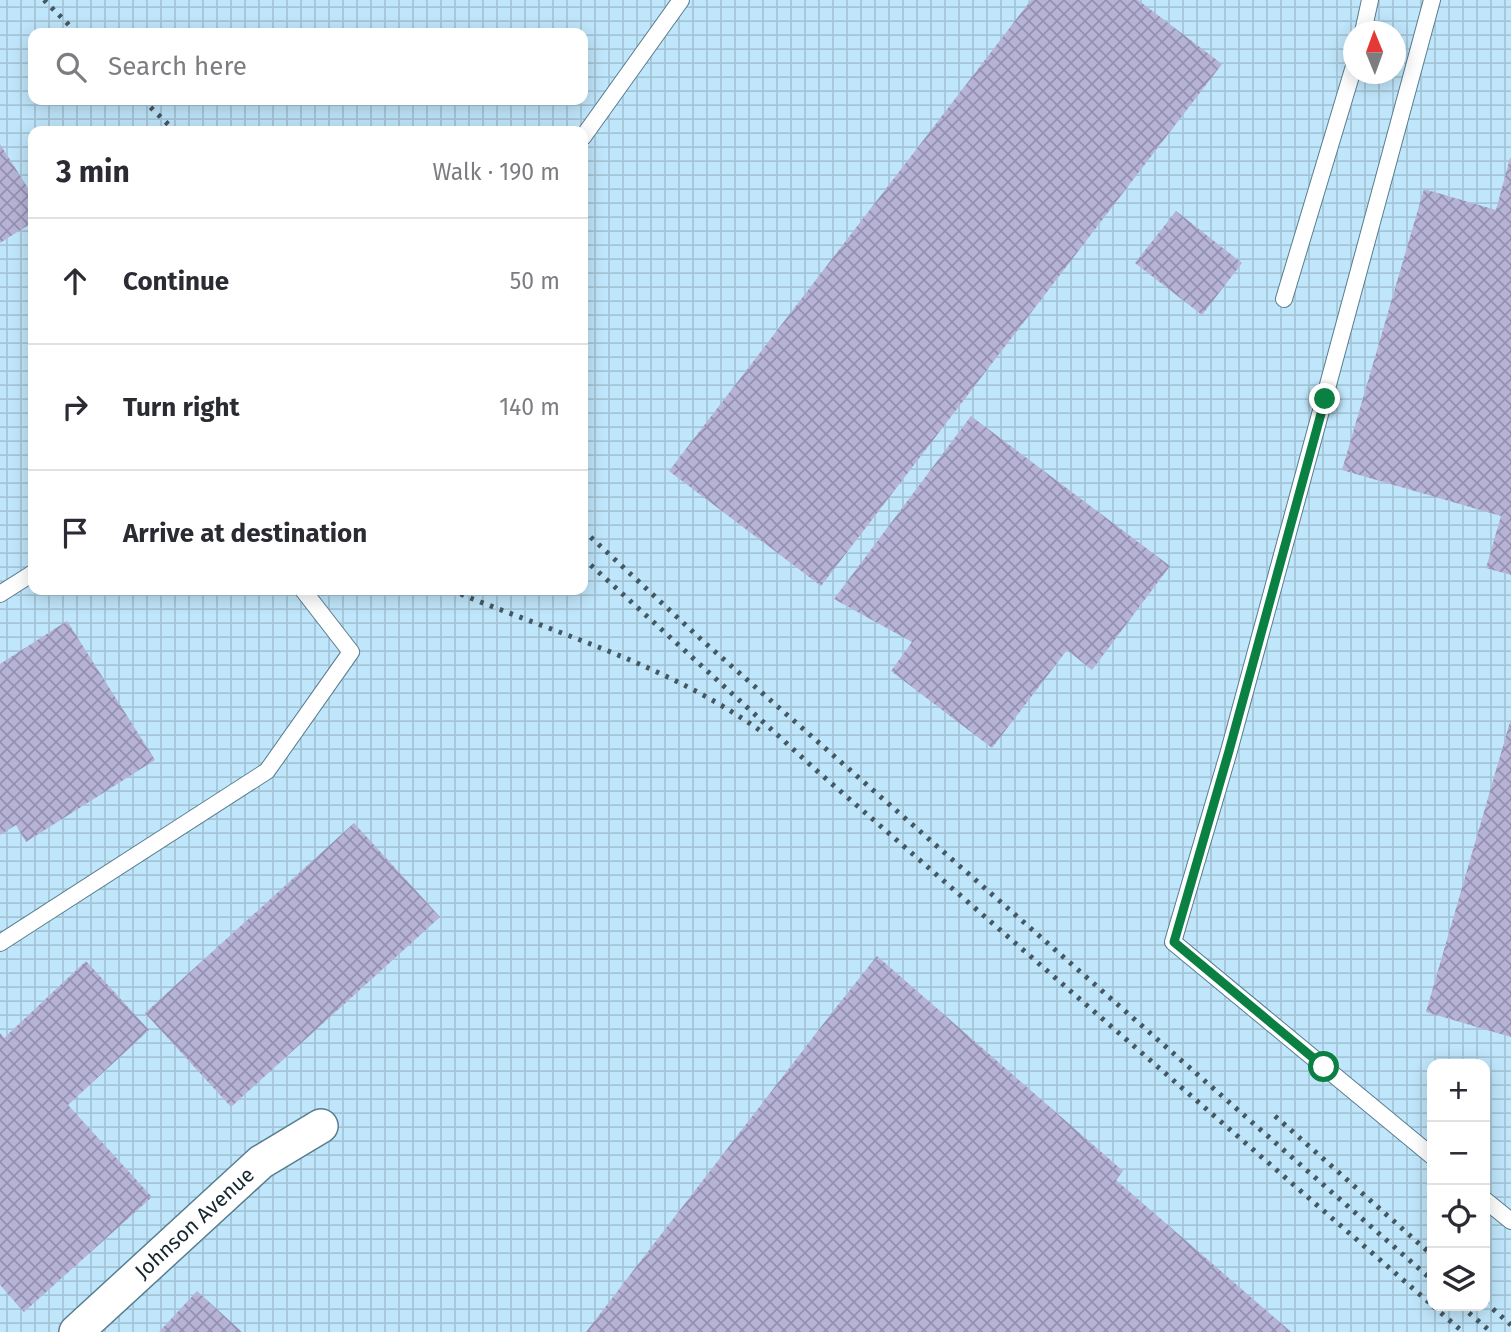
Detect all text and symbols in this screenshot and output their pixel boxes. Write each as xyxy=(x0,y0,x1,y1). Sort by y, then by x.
north arrow xyxy=(1343,21,1406,84)
search box xyxy=(28,28,588,105)
icon: search xyxy=(52,48,90,86)
text: Search here xyxy=(108,51,247,82)
text: 3 min xyxy=(56,154,130,190)
text: Walk · 190 m xyxy=(433,158,560,186)
icon: ahead xyxy=(56,262,94,300)
text: Continue xyxy=(123,266,229,297)
text: 50 m xyxy=(510,267,560,295)
route end xyxy=(1309,383,1340,414)
icon: right xyxy=(56,388,94,426)
text: Turn right xyxy=(123,392,240,423)
text: 140 m xyxy=(499,393,560,421)
icon: arrive xyxy=(56,514,94,552)
text: Arrive at destination xyxy=(123,518,367,549)
route start xyxy=(1308,1051,1339,1082)
map controls xyxy=(1427,1059,1490,1311)
button: + xyxy=(1427,1059,1490,1122)
button: − xyxy=(1427,1122,1490,1185)
street label: Johnson Avenue xyxy=(129,1162,260,1284)
button: locate xyxy=(1427,1185,1490,1248)
button: layers xyxy=(1427,1248,1490,1311)

